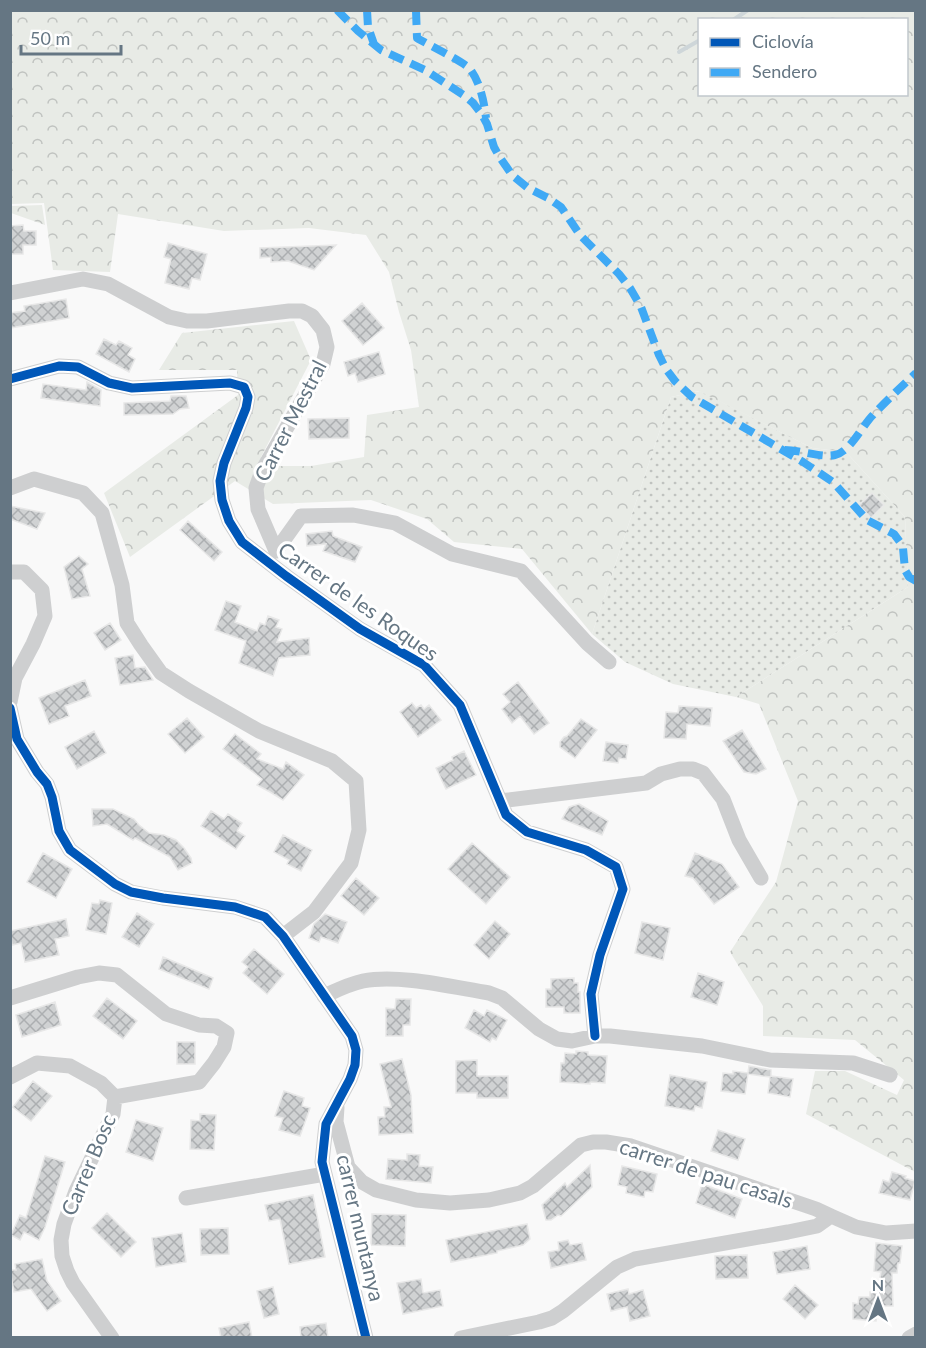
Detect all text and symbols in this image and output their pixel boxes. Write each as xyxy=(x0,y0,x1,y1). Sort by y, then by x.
scale bar xyxy=(21,18,122,56)
legend xyxy=(698,18,908,96)
text: 50 m xyxy=(30,27,70,49)
text: Ciclovía xyxy=(752,30,814,52)
text: Sendero xyxy=(752,60,817,82)
street label: Carrer Mestral xyxy=(248,356,331,485)
street label: Carrer de les Roques xyxy=(274,536,444,665)
street label: Carrer Bosc xyxy=(55,1110,120,1219)
street label: carrer de pau casals xyxy=(617,1133,796,1212)
street label: carrer muntanya xyxy=(332,1152,391,1304)
north arrow xyxy=(848,1270,908,1330)
text: N xyxy=(872,1275,884,1294)

